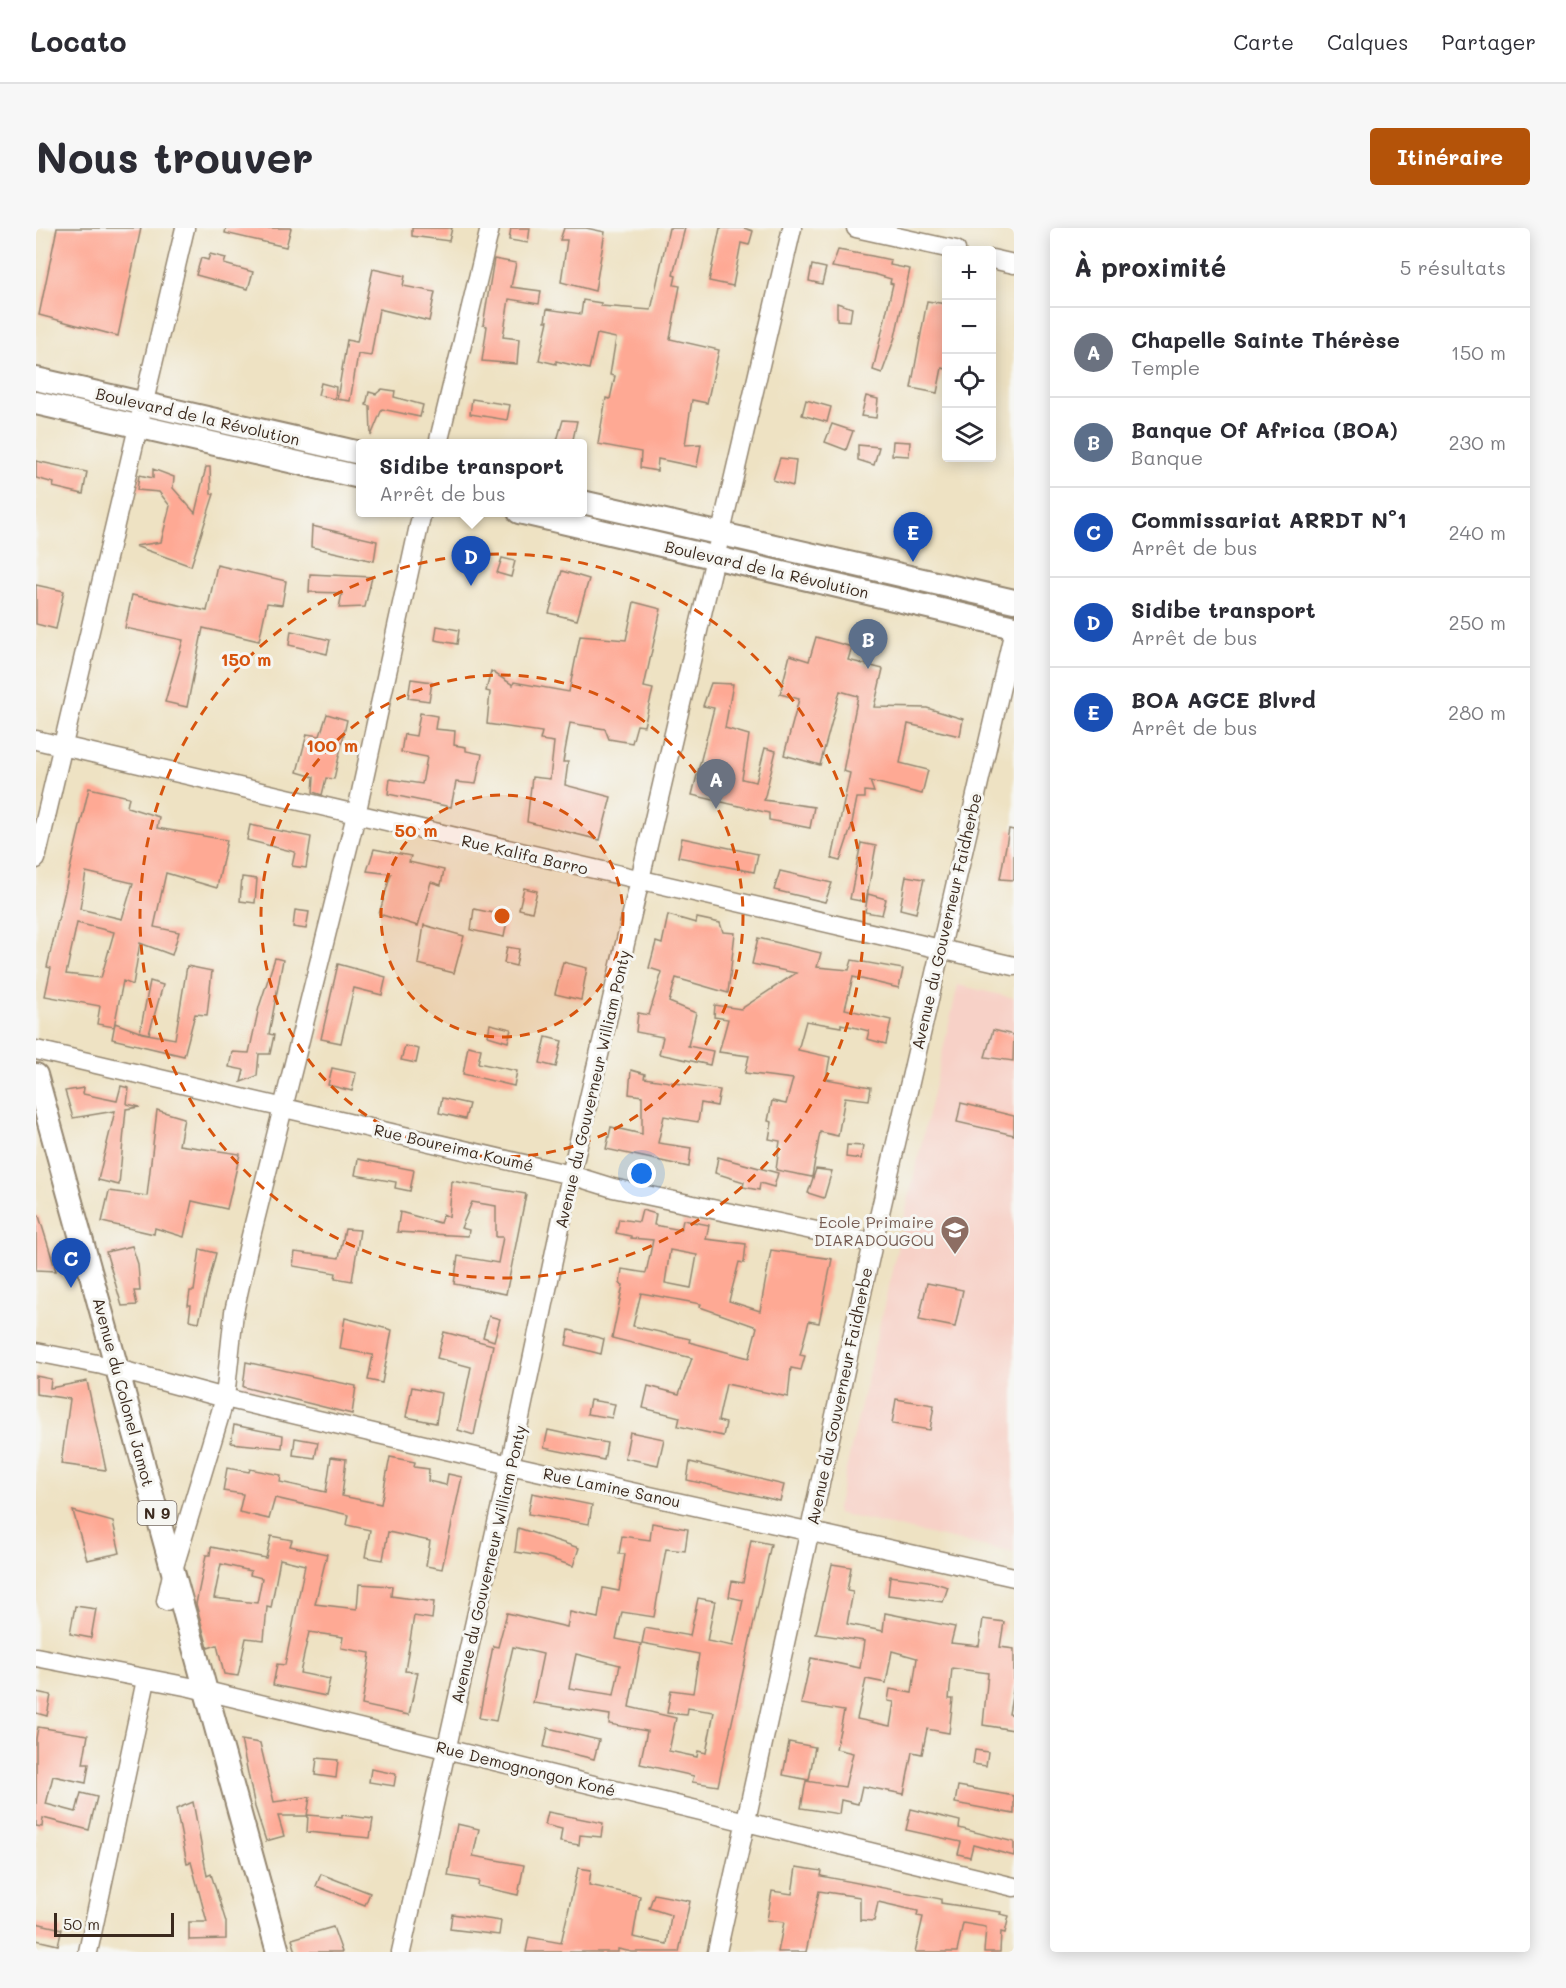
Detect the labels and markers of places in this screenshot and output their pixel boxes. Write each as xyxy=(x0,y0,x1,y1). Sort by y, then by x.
pin: E xyxy=(894,512,932,562)
pin: D xyxy=(452,536,490,586)
pin: B xyxy=(848,620,888,669)
pin: A xyxy=(696,760,736,809)
centre of rings xyxy=(492,906,512,926)
place label: Ecole Primaire DIARADOUGOU xyxy=(814,1211,934,1250)
school or university icon: Ecole Primaire DIARADOUGOU xyxy=(939,1214,971,1256)
pin: C xyxy=(51,1238,90,1288)

